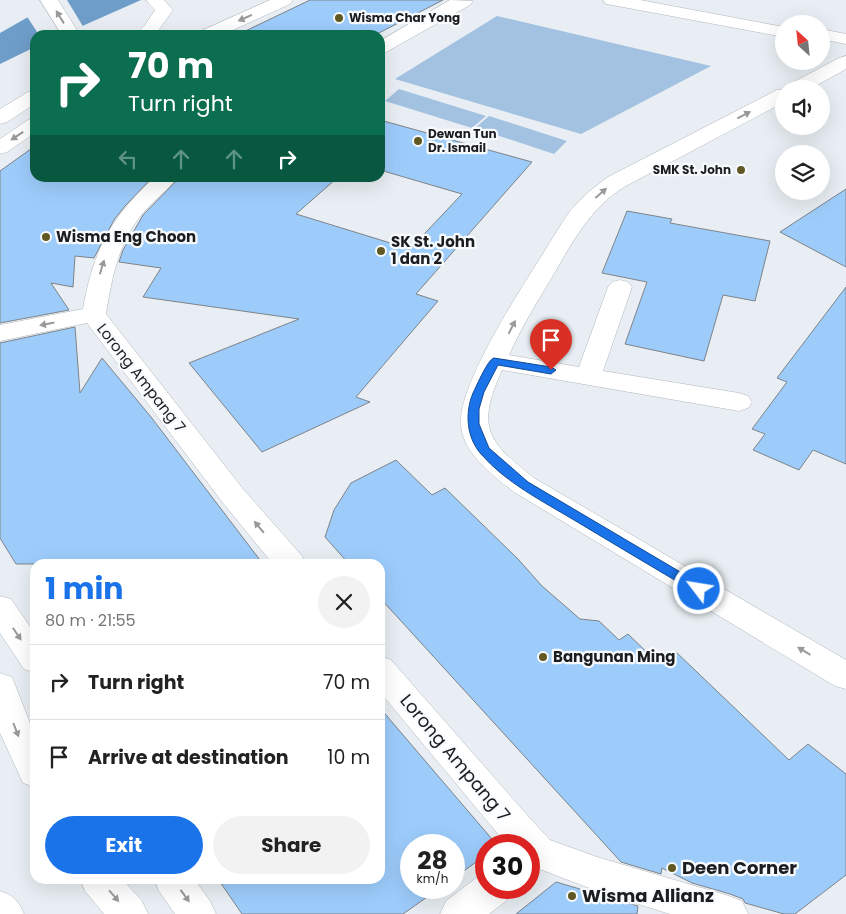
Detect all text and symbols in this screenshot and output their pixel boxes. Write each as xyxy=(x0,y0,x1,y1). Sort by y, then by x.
place label: Wisma Char Yong xyxy=(349,9,460,26)
one-way arrow xyxy=(55,11,65,24)
marker: Wisma Char Yong xyxy=(333,12,345,24)
one-way arrow xyxy=(238,14,252,22)
north arrow xyxy=(775,15,830,70)
map controls xyxy=(775,15,830,200)
text: 70 m xyxy=(128,41,214,90)
icon: right xyxy=(45,50,110,115)
button: sound xyxy=(775,80,830,135)
text: Turn right xyxy=(128,88,233,119)
one-way arrow xyxy=(736,111,751,119)
place label: Dewan Tun Dr. Ismail xyxy=(428,125,497,156)
one-way arrow xyxy=(11,131,24,141)
marker: Dewan Tun Dr. Ismail xyxy=(412,135,424,147)
icon: left xyxy=(114,145,142,173)
icon: ahead xyxy=(167,145,195,173)
icon: ahead xyxy=(220,145,248,173)
icon: right xyxy=(273,145,301,173)
button: layers xyxy=(775,145,830,200)
place label: SMK St. John xyxy=(653,161,731,178)
marker: SMK St. John xyxy=(735,164,747,176)
one-way arrow xyxy=(594,187,607,198)
place label: Wisma Eng Choon xyxy=(56,226,196,247)
marker: Wisma Eng Choon xyxy=(40,231,52,243)
place label: SK St. John 1 dan 2 xyxy=(391,231,475,269)
marker: SK St. John 1 dan 2 xyxy=(375,245,387,257)
one-way arrow xyxy=(99,259,107,274)
street label: Lorong Ampang 7 xyxy=(92,319,191,436)
pin xyxy=(530,319,572,370)
one-way arrow xyxy=(38,320,54,328)
one-way arrow xyxy=(508,320,516,334)
icon: arrive xyxy=(537,326,565,354)
one-way arrow xyxy=(254,520,265,533)
position arrow xyxy=(672,562,724,614)
text: 1 min xyxy=(45,567,123,610)
button: close xyxy=(318,576,370,628)
text: 80 m · 21:55 xyxy=(45,609,136,632)
one-way arrow xyxy=(13,627,22,641)
place label: Bangunan Ming xyxy=(553,646,676,667)
one-way arrow xyxy=(798,647,811,656)
marker: Bangunan Ming xyxy=(537,651,549,663)
icon: right xyxy=(45,668,73,696)
text: Turn right xyxy=(88,669,184,696)
text: 70 m xyxy=(323,669,370,696)
street label: Lorong Ampang 7 xyxy=(395,689,516,827)
one-way arrow xyxy=(12,723,20,738)
icon: arrive xyxy=(45,743,73,771)
text: Arrive at destination xyxy=(88,744,289,771)
text: 10 m xyxy=(327,744,370,771)
button: Exit xyxy=(45,816,203,874)
button: Share xyxy=(213,816,370,874)
speed limit sign: 30 xyxy=(475,834,540,899)
text: 28 xyxy=(417,843,448,878)
place label: Deen Corner xyxy=(682,855,797,880)
marker: Deen Corner xyxy=(666,862,678,874)
text: km/h xyxy=(417,870,448,887)
place label: Wisma Allianz xyxy=(582,883,714,908)
one-way arrow xyxy=(108,890,119,903)
one-way arrow xyxy=(180,890,190,903)
marker: Wisma Allianz xyxy=(566,890,578,902)

